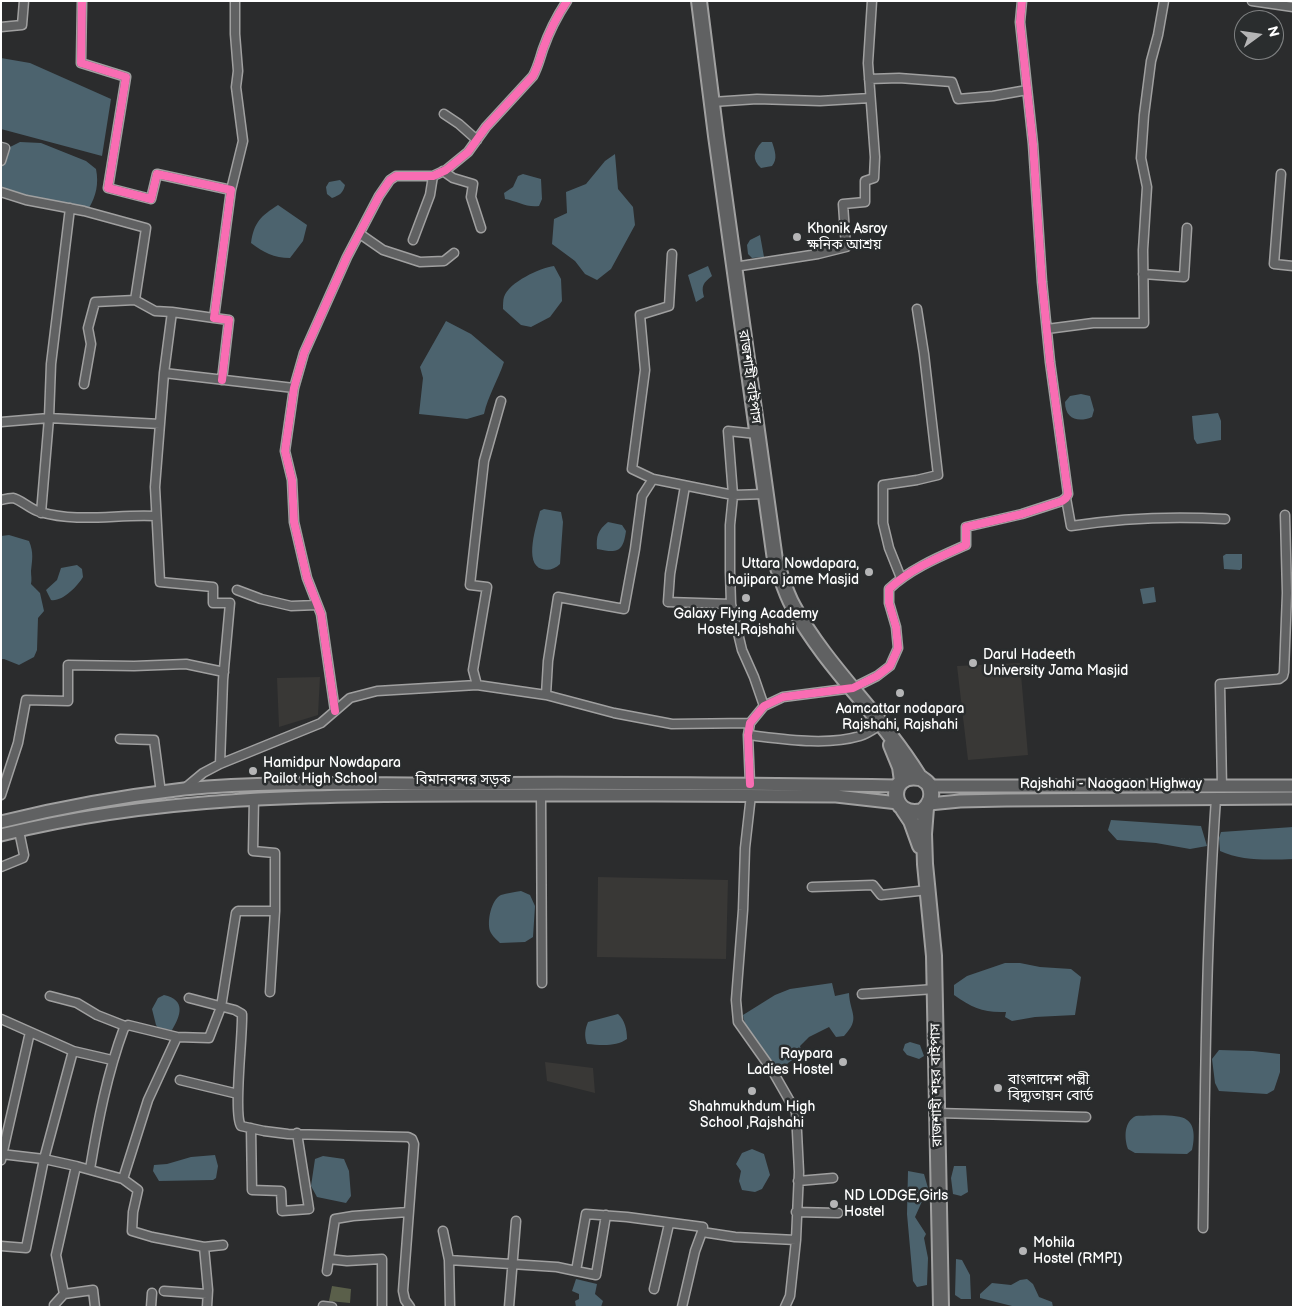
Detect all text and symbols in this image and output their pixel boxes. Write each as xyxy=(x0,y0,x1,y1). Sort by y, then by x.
north arrow xyxy=(1234,10,1284,60)
text: N xyxy=(1264,24,1283,39)
place label: Khonik Asroy ক্ষনিক আশ্রয় xyxy=(807,221,887,253)
marker: Khonik Asroy ক্ষনিক আশ্রয় xyxy=(791,231,803,243)
street label: রাজশাহী বাইপাস xyxy=(734,329,764,425)
place label: Uttara Nowdapara, hajipara jame Masjid xyxy=(728,556,859,588)
marker: Uttara Nowdapara, hajipara jame Masjid xyxy=(863,566,875,578)
marker: Galaxy Flying Academy Hostel,Rajshahi xyxy=(740,592,752,604)
place label: Galaxy Flying Academy Hostel,Rajshahi xyxy=(674,606,818,638)
place label: Darul Hadeeth University Jama Masjid xyxy=(983,647,1128,680)
marker: Darul Hadeeth University Jama Masjid xyxy=(967,657,979,669)
marker: Aamcattar nodapara Rajshahi, Rajshahi xyxy=(894,687,906,699)
place label: Aamcattar nodapara Rajshahi, Rajshahi xyxy=(836,701,964,734)
place label: Hamidpur Nowdapara Pailot High School xyxy=(263,755,401,788)
marker: Hamidpur Nowdapara Pailot High School xyxy=(247,765,259,777)
street label: বিমানবন্দর সড়ক xyxy=(415,772,511,788)
street label: Rajshahi - Naogaon Highway xyxy=(1020,776,1202,792)
street label: রাজশাহী শহর বাইপাস xyxy=(928,1023,946,1147)
place label: Raypara Ladies Hostel xyxy=(747,1046,833,1078)
marker: Raypara Ladies Hostel xyxy=(837,1056,849,1068)
place label: বাংলাদেশ পল্লী বিদ্যুতায়ন বোর্ড xyxy=(1008,1072,1093,1104)
marker: বাংলাদেশ পল্লী বিদ্যুতায়ন বোর্ড xyxy=(992,1082,1004,1094)
marker: Shahmukhdum High School ,Rajshahi xyxy=(746,1085,758,1097)
place label: Shahmukhdum High School ,Rajshahi xyxy=(689,1099,815,1132)
place label: ND LODGE,Girls Hostel xyxy=(844,1188,948,1220)
marker: ND LODGE,Girls Hostel xyxy=(828,1198,840,1210)
place label: Mohila Hostel (RMPI) xyxy=(1033,1235,1123,1268)
marker: Mohila Hostel (RMPI) xyxy=(1017,1245,1029,1257)

